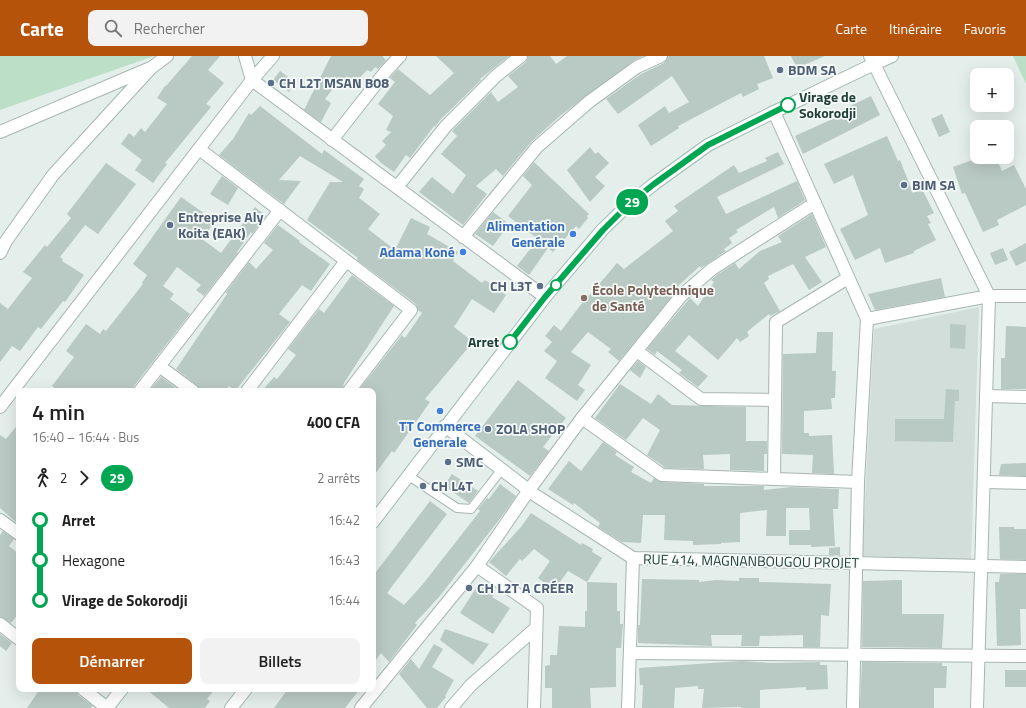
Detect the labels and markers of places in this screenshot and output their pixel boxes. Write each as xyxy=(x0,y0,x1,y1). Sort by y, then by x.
place label: BDM SA xyxy=(788,59,837,80)
marker: BDM SA xyxy=(775,65,785,75)
place label: CH L2T MSAN B08 xyxy=(279,72,389,93)
marker: CH L2T MSAN B08 xyxy=(266,78,276,88)
place label: Virage de Sokorodji xyxy=(799,86,856,123)
marker: Virage de Sokorodji xyxy=(780,97,796,113)
place label: BIM SA xyxy=(912,174,956,195)
marker: BIM SA xyxy=(899,180,909,190)
place label: Entreprise Aly Koita (EAK) xyxy=(178,206,263,243)
place label: Alimentation Genérale xyxy=(486,215,565,252)
marker: Entreprise Aly Koita (EAK) xyxy=(165,220,175,230)
marker: Alimentation Genérale xyxy=(568,229,578,239)
place label: Adama Koné xyxy=(379,241,455,262)
marker: Adama Koné xyxy=(458,247,468,257)
place label: CH L3T xyxy=(490,275,533,296)
unlabelled marker xyxy=(550,279,562,291)
place label: École Polytechnique de Santé xyxy=(592,279,714,316)
marker: CH L3T xyxy=(535,281,545,291)
marker: École Polytechnique de Santé xyxy=(579,293,589,303)
place label: Arret xyxy=(468,331,499,352)
marker: Arret xyxy=(502,334,518,350)
marker: TT Commerce Generale xyxy=(435,406,445,416)
place label: TT Commerce Generale xyxy=(399,415,481,452)
place label: ZOLA SHOP xyxy=(496,418,565,439)
marker: ZOLA SHOP xyxy=(483,424,493,434)
place label: SMC xyxy=(456,451,484,472)
marker: SMC xyxy=(443,457,453,467)
place label: CH L4T xyxy=(431,475,474,496)
marker: CH L4T xyxy=(418,481,428,491)
place label: CH L2T A CRÉER xyxy=(477,577,574,598)
marker: CH L2T A CRÉER xyxy=(464,583,474,593)

